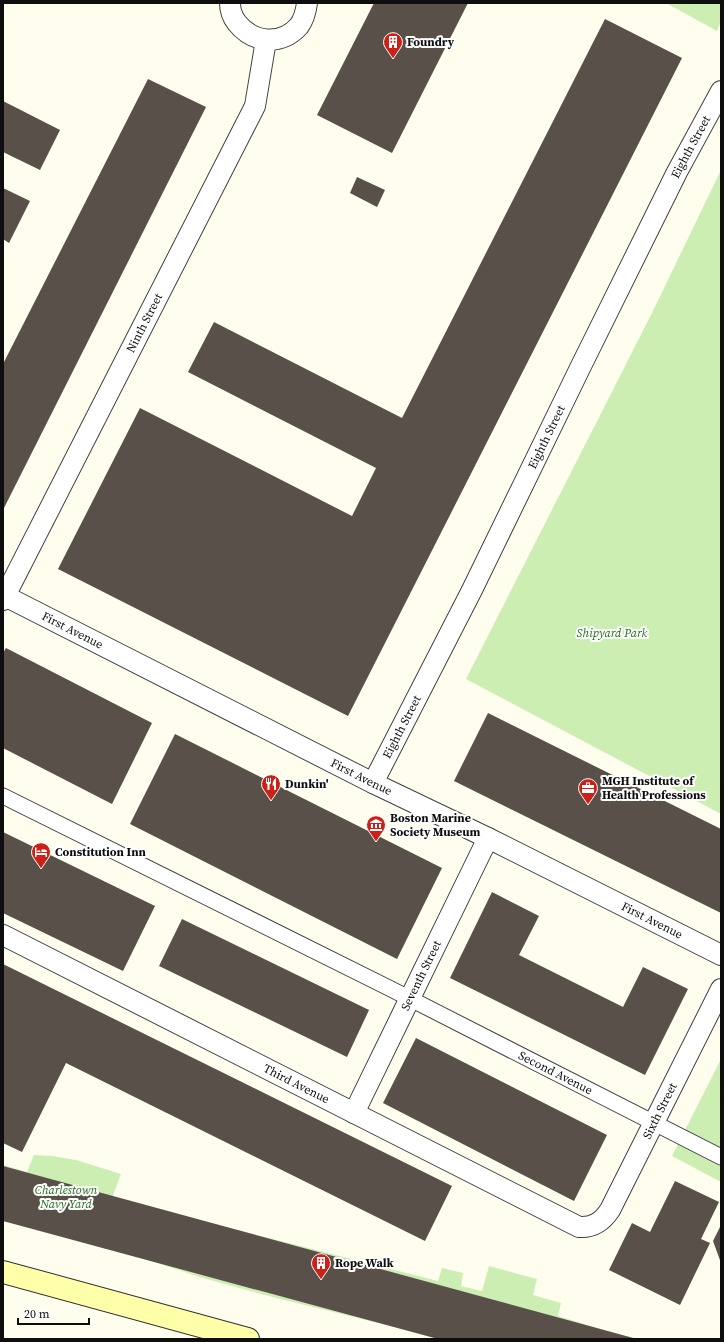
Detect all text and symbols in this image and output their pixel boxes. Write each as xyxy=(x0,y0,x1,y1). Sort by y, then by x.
building icon: Foundry xyxy=(382,31,404,59)
place label: Foundry xyxy=(407,34,455,50)
street label: Eighth Street xyxy=(667,113,714,181)
street label: Ninth Street xyxy=(123,290,166,355)
street label: Eighth Street xyxy=(524,402,569,472)
street label: First Avenue xyxy=(39,608,106,653)
park label: Shipyard Park xyxy=(577,625,648,641)
street label: Eighth Street xyxy=(379,692,425,761)
street label: First Avenue xyxy=(328,755,395,799)
restaurant icon: Dunkin' xyxy=(260,773,282,801)
place label: MGH Institute of Health Professions xyxy=(602,773,706,803)
place label: Dunkin' xyxy=(285,776,329,792)
office icon: MGH Institute of Health Professions xyxy=(577,777,599,805)
place label: Boston Marine Society Museum xyxy=(390,810,481,840)
museum icon: Boston Marine Society Museum xyxy=(365,814,387,842)
hotel icon: Constitution Inn xyxy=(30,841,52,869)
place label: Constitution Inn xyxy=(55,844,147,860)
street label: First Avenue xyxy=(619,898,685,942)
street label: Seventh Street xyxy=(397,938,445,1013)
street label: Second Avenue xyxy=(516,1047,595,1098)
street label: Third Avenue xyxy=(261,1060,332,1107)
street label: Sixth Street xyxy=(639,1080,681,1142)
park label: Charlestown Navy Yard xyxy=(35,1182,97,1212)
building icon: Rope Walk xyxy=(310,1252,332,1280)
place label: Rope Walk xyxy=(335,1255,395,1271)
scale bar xyxy=(18,1300,89,1326)
text: 20 m xyxy=(24,1306,50,1322)

